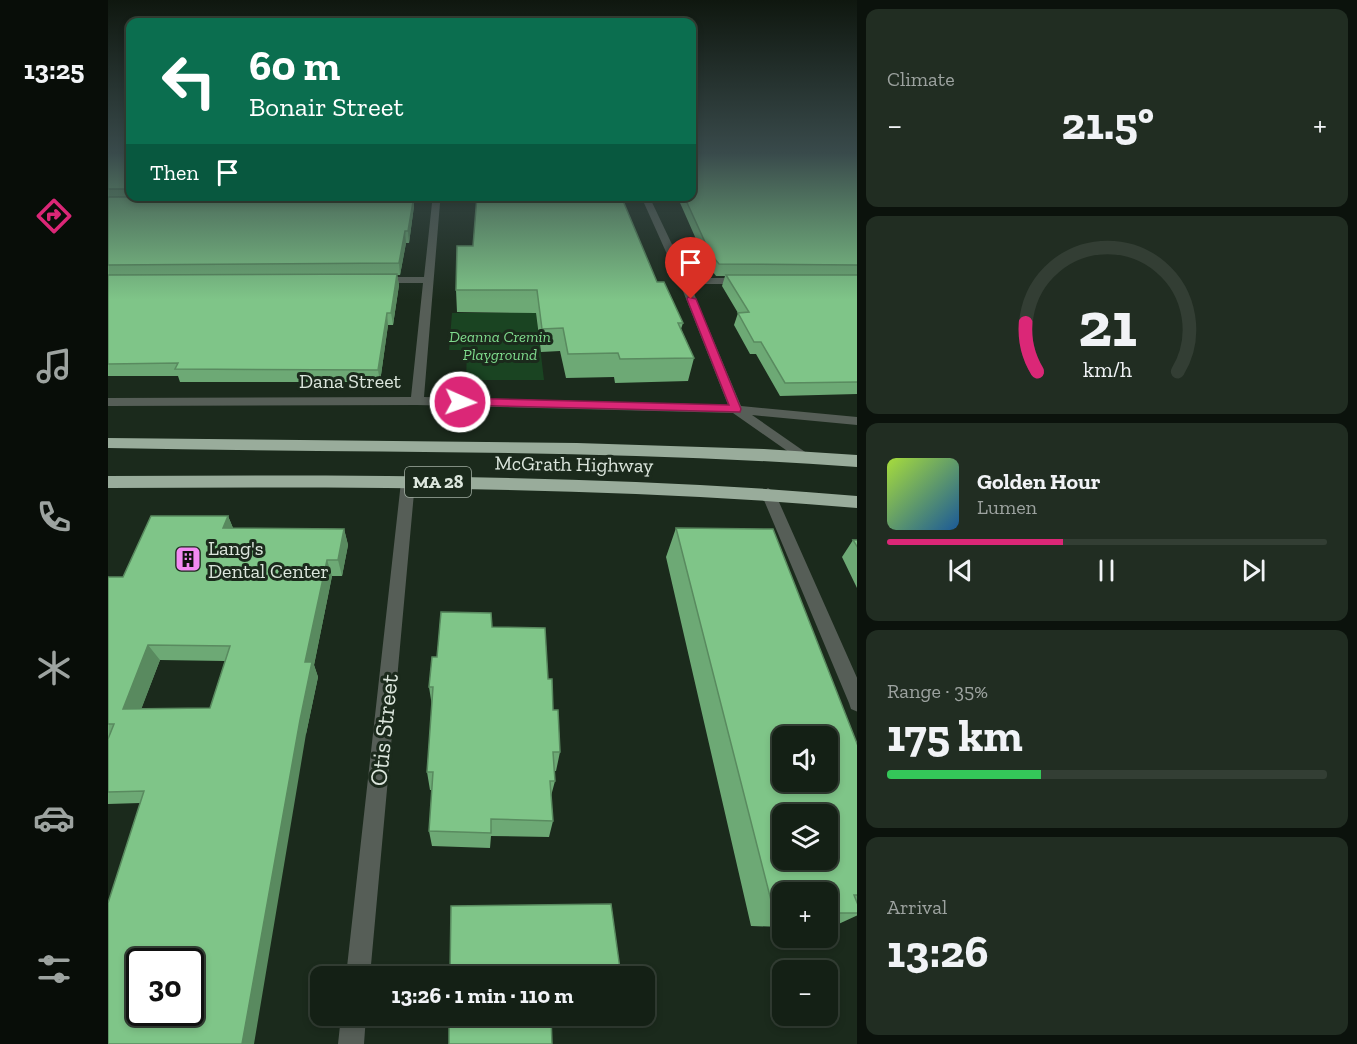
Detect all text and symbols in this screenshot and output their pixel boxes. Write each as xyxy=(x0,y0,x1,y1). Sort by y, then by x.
text: 60 m xyxy=(249,40,340,91)
icon: left xyxy=(150,42,228,120)
text: 13:25 xyxy=(24,54,84,86)
text: Climate xyxy=(887,67,955,91)
text: Bonair Street xyxy=(249,91,403,123)
text: 21.5° xyxy=(1062,97,1154,151)
text: − xyxy=(887,105,902,144)
text: + xyxy=(1313,105,1327,144)
icon: arrive xyxy=(211,156,244,189)
text: Then xyxy=(150,159,199,186)
icon: directions xyxy=(33,195,75,237)
pin xyxy=(665,237,716,299)
icon: arrive xyxy=(674,246,707,279)
text: 21 xyxy=(1078,287,1136,362)
park label: Deanna Cremin Playground xyxy=(449,327,551,364)
icon: music xyxy=(33,345,75,387)
text: km/h xyxy=(1083,357,1131,382)
street label: Dana Street xyxy=(299,369,402,393)
position arrow xyxy=(428,370,492,434)
street label: McGrath Highway xyxy=(495,451,654,477)
road number: MA 28 xyxy=(405,467,471,497)
text: Golden Hour xyxy=(977,468,1101,495)
text: Lumen xyxy=(977,495,1037,519)
icon: phone xyxy=(33,496,75,538)
place label: Lang's Dental Center xyxy=(208,536,329,583)
building icon: Lang's Dental Center xyxy=(173,544,203,574)
icon: previous xyxy=(944,554,977,587)
icon: pause xyxy=(1090,554,1123,587)
icon: next xyxy=(1237,554,1270,587)
icon: climate xyxy=(33,647,75,689)
street label: Otis Street xyxy=(363,672,404,787)
text: Range · 35% xyxy=(887,679,988,703)
text: 175 km xyxy=(887,709,1023,763)
map controls xyxy=(772,726,838,1026)
button: sound xyxy=(772,726,838,792)
icon: car xyxy=(33,797,75,839)
button: layers xyxy=(772,804,838,870)
button: + xyxy=(772,882,838,948)
text: Arrival xyxy=(887,895,947,919)
text: 13:26 xyxy=(887,925,989,979)
icon: filters xyxy=(33,948,75,990)
speed limit sign: 30 xyxy=(126,948,204,1026)
button: − xyxy=(772,960,838,1026)
text: 13:26 · 1 min · 110 m xyxy=(392,982,574,1009)

